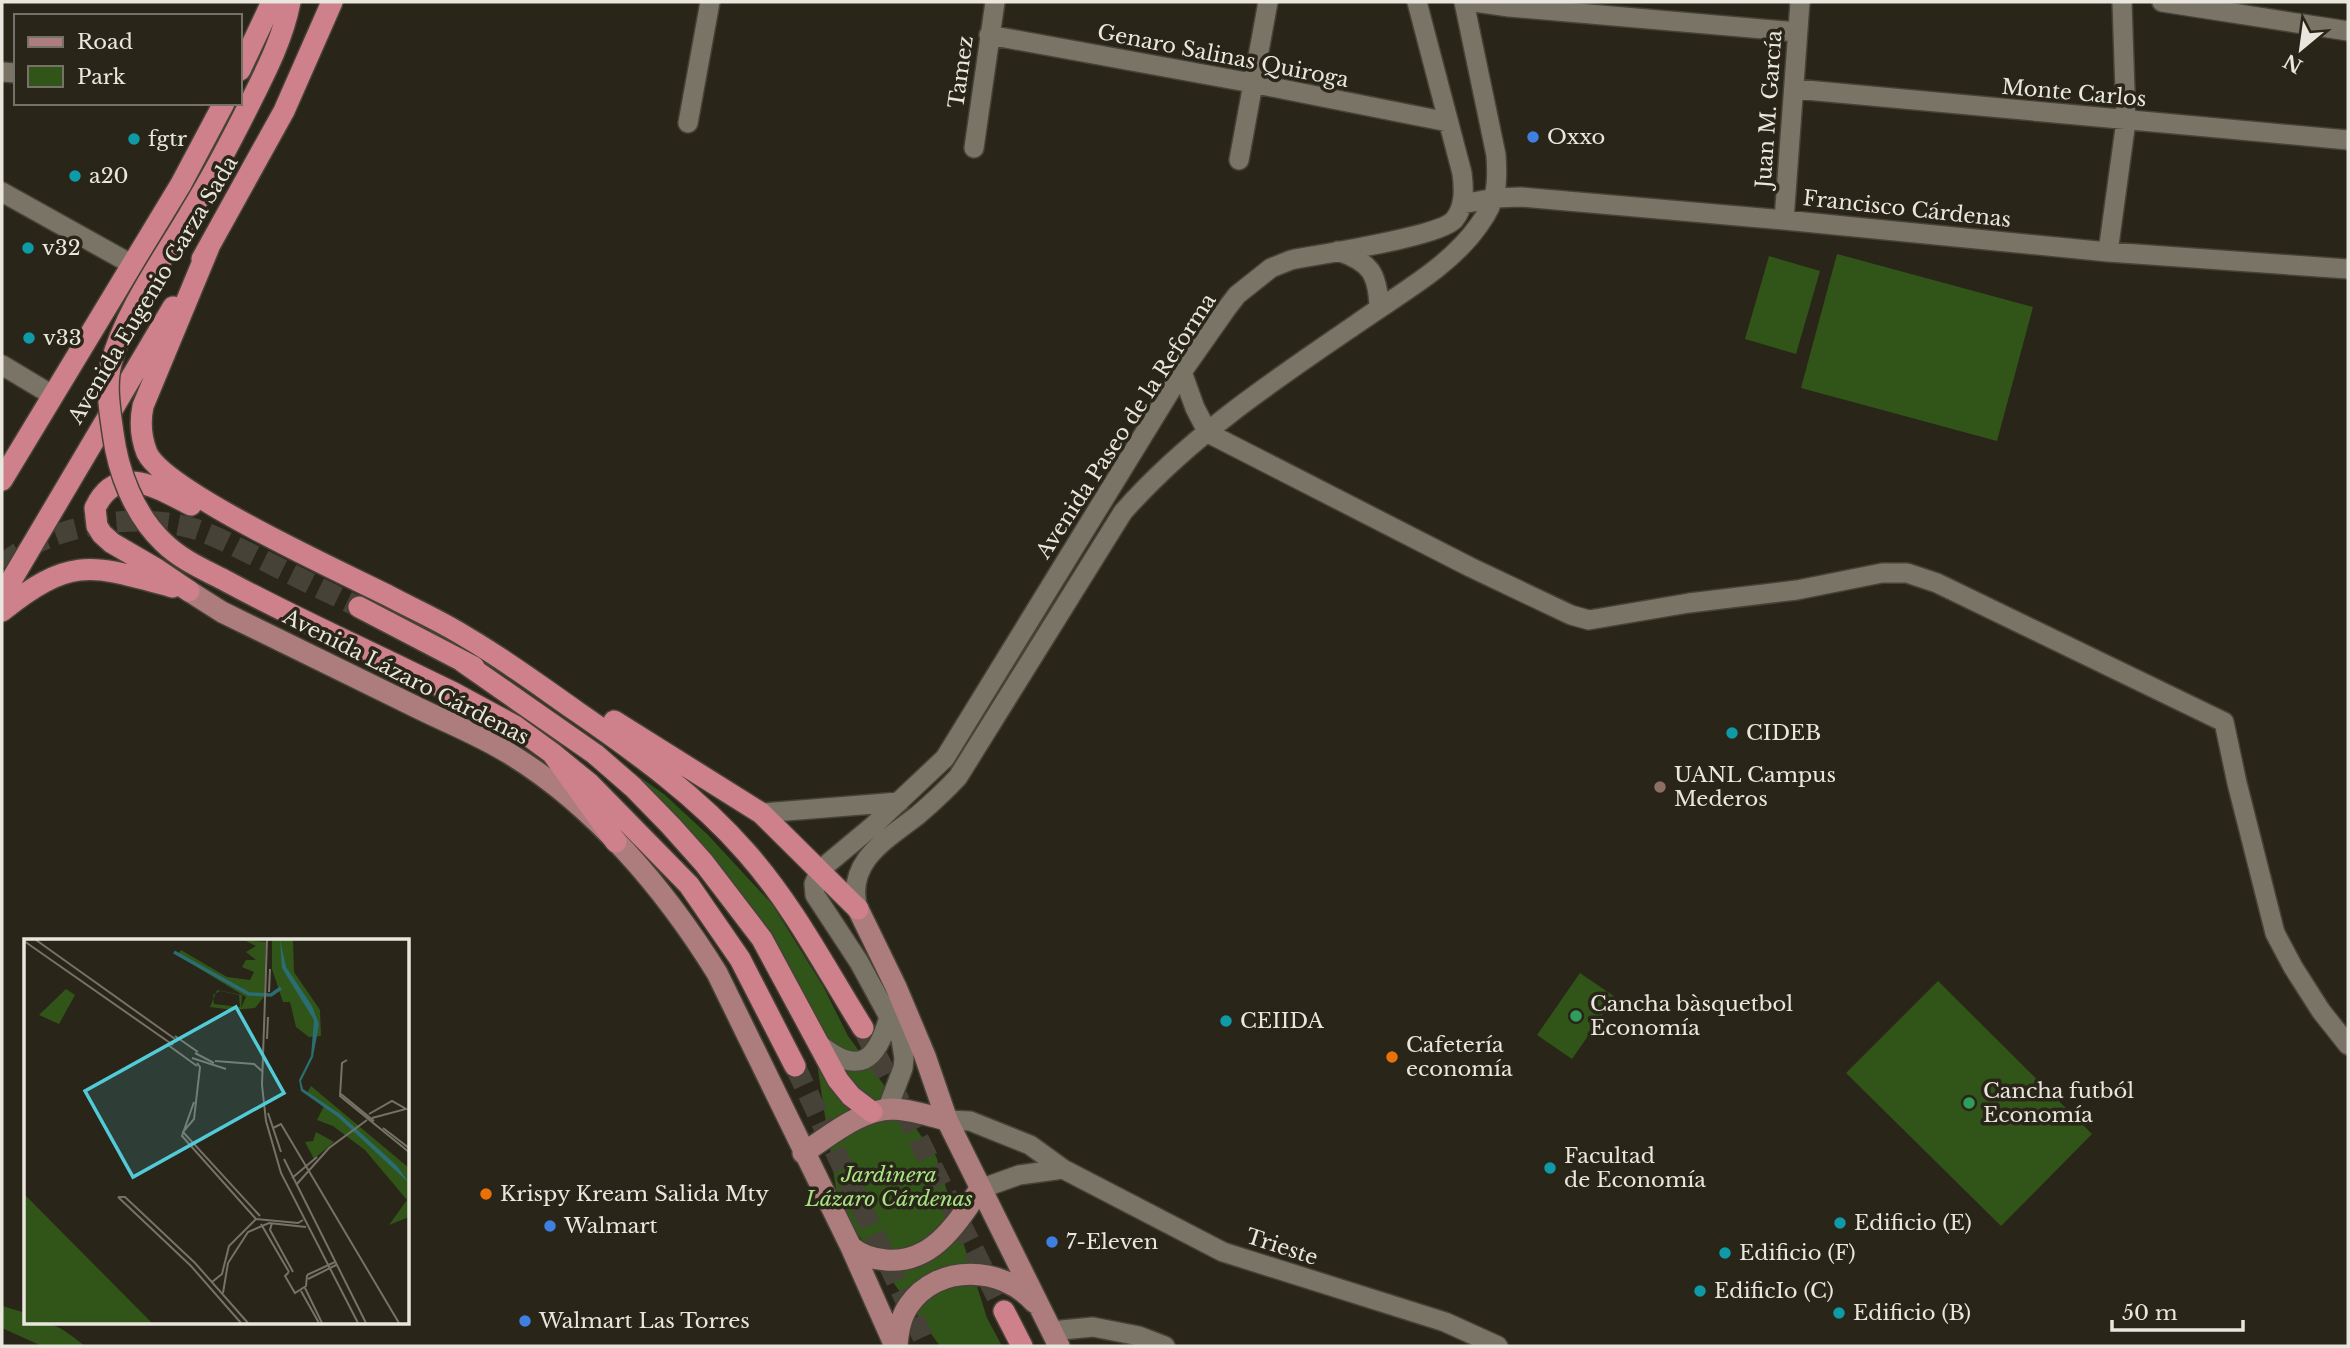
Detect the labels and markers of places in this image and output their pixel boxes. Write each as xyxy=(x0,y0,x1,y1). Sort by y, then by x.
place label: Oxxo xyxy=(1547,124,1605,150)
place label: fgtr xyxy=(148,126,187,152)
marker: Oxxo xyxy=(1525,129,1541,145)
marker: fgtr xyxy=(126,131,142,147)
place label: a20 xyxy=(89,163,129,189)
marker: a20 xyxy=(67,168,83,184)
place label: v32 xyxy=(42,235,81,261)
marker: v32 xyxy=(20,240,36,256)
place label: v33 xyxy=(43,325,82,351)
marker: v33 xyxy=(21,330,37,346)
place label: CIDEB xyxy=(1746,720,1821,746)
marker: CIDEB xyxy=(1724,725,1740,741)
place label: UANL Campus Mederos xyxy=(1674,762,1836,812)
marker: UANL Campus Mederos xyxy=(1652,779,1668,795)
place label: Cancha bàsquetbol Economía xyxy=(1590,991,1793,1041)
place label: CEIIDA xyxy=(1240,1008,1324,1034)
marker: Cancha bàsquetbol Economía xyxy=(1568,1008,1584,1024)
marker: CEIIDA xyxy=(1218,1013,1234,1029)
place label: Cafetería economía xyxy=(1406,1032,1513,1082)
marker: Cafetería economía xyxy=(1384,1049,1400,1065)
place label: Cancha futból Economía xyxy=(1983,1078,2134,1128)
marker: Cancha futból Economía xyxy=(1961,1095,1977,1111)
place label: Facultad de Economía xyxy=(1564,1143,1706,1193)
marker: Facultad de Economía xyxy=(1542,1160,1558,1176)
place label: Krispy Kream Salida Mty xyxy=(500,1181,769,1207)
marker: Krispy Kream Salida Mty xyxy=(478,1186,494,1202)
place label: Edificio (E) xyxy=(1854,1210,1972,1236)
place label: Walmart xyxy=(563,1213,657,1239)
marker: Edificio (E) xyxy=(1832,1215,1848,1231)
marker: Walmart xyxy=(542,1218,558,1234)
place label: 7-Eleven xyxy=(1066,1229,1158,1255)
marker: 7-Eleven xyxy=(1044,1234,1060,1250)
place label: Edificio (F) xyxy=(1739,1240,1855,1266)
marker: Edificio (F) xyxy=(1717,1245,1733,1261)
place label: EdificIo (C) xyxy=(1714,1278,1834,1304)
marker: EdificIo (C) xyxy=(1692,1283,1708,1299)
place label: Edificio (B) xyxy=(1853,1300,1971,1326)
marker: Edificio (B) xyxy=(1831,1305,1847,1321)
place label: Walmart Las Torres xyxy=(538,1308,750,1334)
marker: Walmart Las Torres xyxy=(517,1313,533,1329)

